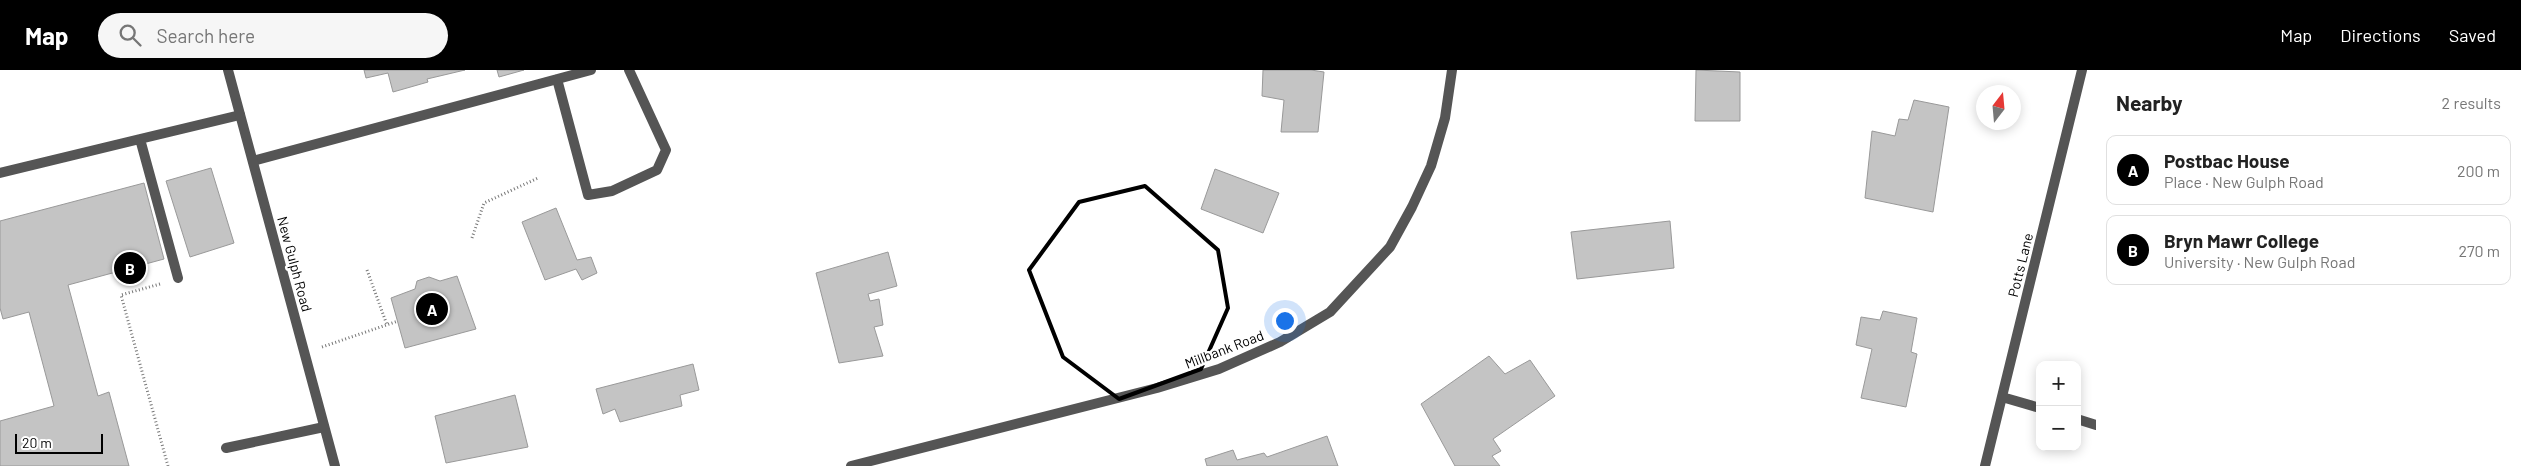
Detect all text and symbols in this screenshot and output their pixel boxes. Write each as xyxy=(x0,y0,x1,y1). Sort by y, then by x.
search box xyxy=(98,13,448,58)
text: Map xyxy=(25,21,68,50)
icon: search xyxy=(116,21,144,49)
text: Search here xyxy=(156,24,255,47)
text: Map xyxy=(2280,24,2312,46)
text: Directions xyxy=(2340,24,2421,46)
text: Saved xyxy=(2449,24,2496,46)
north arrow xyxy=(1976,85,2021,130)
text: Nearby xyxy=(2116,90,2182,115)
text: 2 results xyxy=(2442,93,2501,112)
text: Postbac House xyxy=(2164,149,2290,172)
text: A xyxy=(2128,161,2138,180)
text: 200 m xyxy=(2457,161,2500,180)
text: Place · New Gulph Road xyxy=(2164,172,2324,191)
street label: New Gulph Road xyxy=(274,214,316,314)
text: Bryn Mawr College xyxy=(2164,229,2319,252)
street label: Potts Lane xyxy=(2004,231,2036,299)
text: B xyxy=(2128,241,2138,260)
text: 270 m xyxy=(2458,241,2500,260)
pin: B xyxy=(114,249,146,287)
text: University · New Gulph Road xyxy=(2164,252,2355,271)
pin: A xyxy=(416,290,448,328)
your location xyxy=(1272,308,1298,334)
street label: Millbank Road xyxy=(1182,326,1266,372)
map controls xyxy=(2036,361,2081,451)
button: + xyxy=(2036,361,2081,406)
button: − xyxy=(2036,406,2081,451)
scale bar xyxy=(15,431,102,454)
text: 20 m xyxy=(22,434,52,451)

